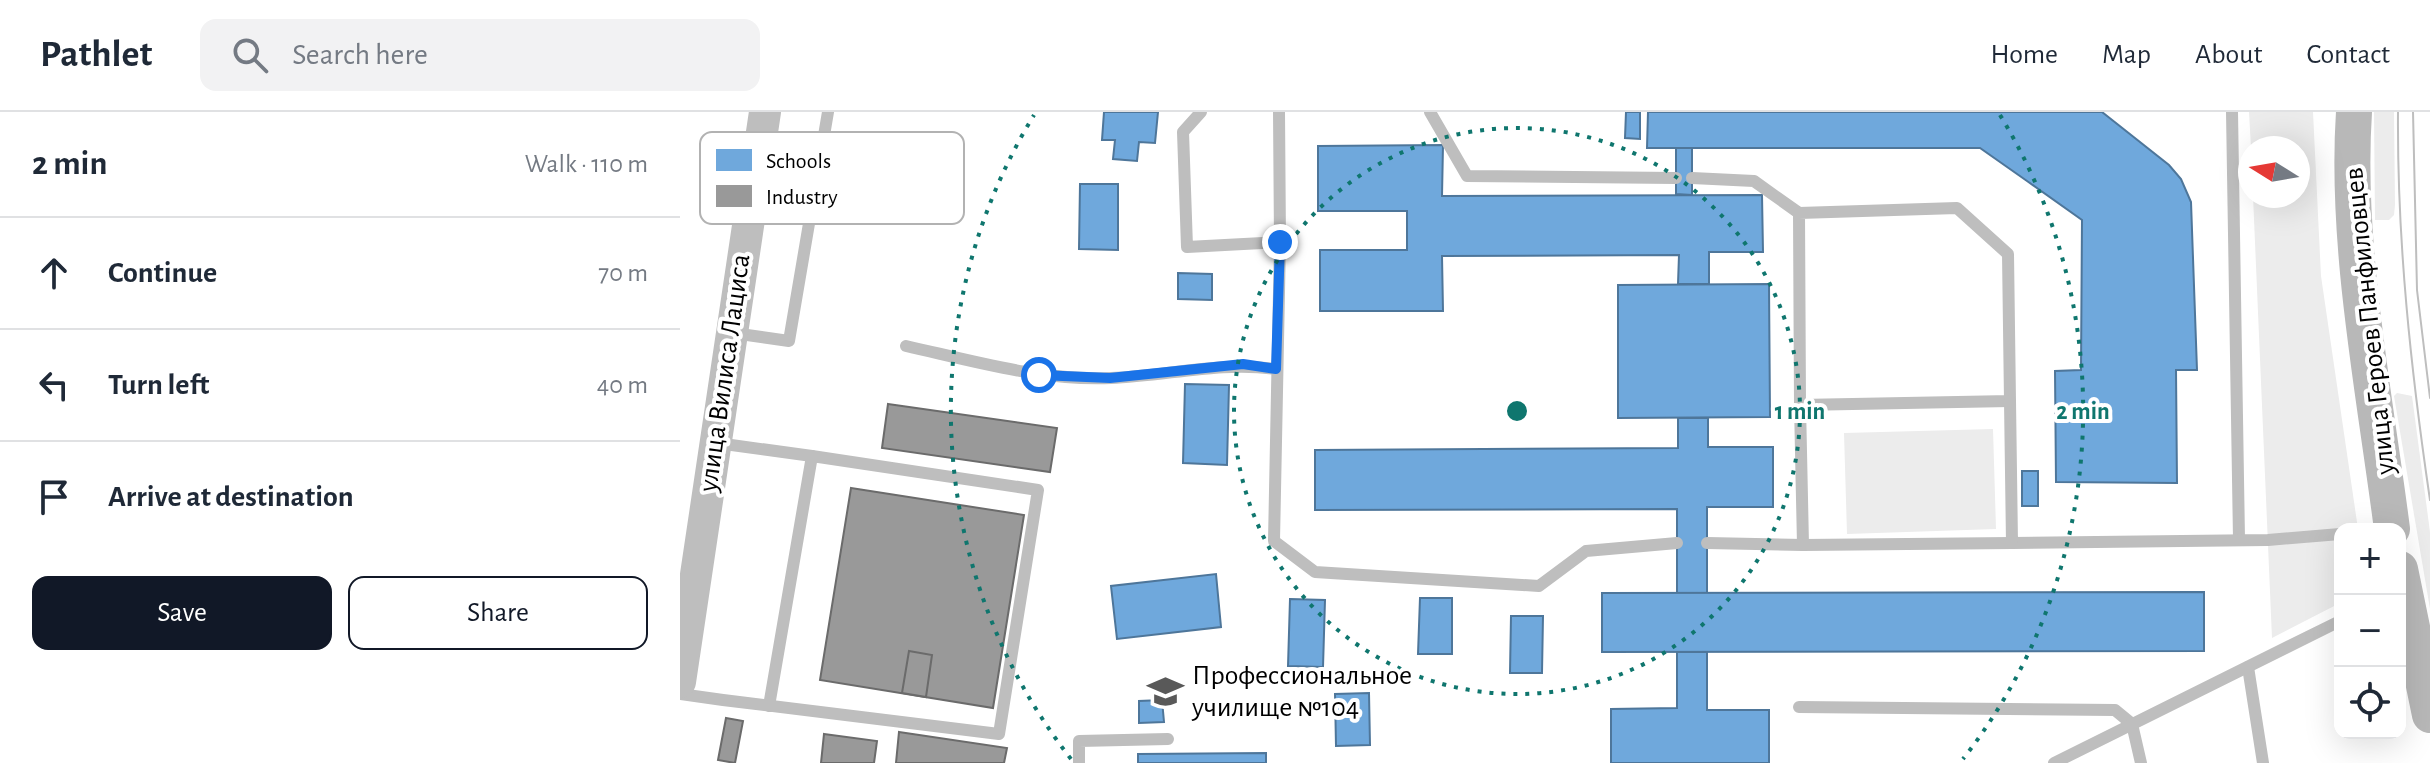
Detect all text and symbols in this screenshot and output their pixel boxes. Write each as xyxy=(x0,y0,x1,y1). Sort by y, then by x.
search box xyxy=(200,19,760,91)
icon: search xyxy=(228,33,272,77)
text: Pathlet xyxy=(40,36,152,74)
text: Search here xyxy=(292,40,428,70)
text: Home xyxy=(1991,41,2058,69)
text: Map xyxy=(2102,41,2151,69)
text: About xyxy=(2195,41,2263,69)
text: Contact xyxy=(2307,41,2390,69)
legend xyxy=(700,132,964,224)
north arrow xyxy=(2238,136,2310,208)
text: 2 min xyxy=(32,147,107,181)
text: Schools xyxy=(766,150,831,172)
text: Walk · 110 m xyxy=(525,151,648,177)
street label: улица Героев Панфиловцев xyxy=(2340,166,2400,477)
text: Industry xyxy=(766,186,838,208)
route end xyxy=(1262,224,1298,260)
icon: ahead xyxy=(32,251,76,295)
street label: улица Вилиса Лациса xyxy=(694,252,756,495)
text: Continue xyxy=(108,258,217,288)
text: 70 m xyxy=(598,260,648,286)
route start xyxy=(1021,357,1057,393)
icon: left xyxy=(32,363,76,407)
text: Turn left xyxy=(108,370,209,400)
text: 40 m xyxy=(597,372,648,398)
centre of rings xyxy=(1503,397,1531,425)
text: 1 min xyxy=(1775,400,1825,424)
text: 2 min xyxy=(2056,400,2110,424)
icon: arrive xyxy=(32,475,76,519)
text: Arrive at destination xyxy=(108,482,354,512)
map controls xyxy=(2334,523,2406,739)
button: + xyxy=(2334,523,2406,595)
button: Save xyxy=(32,576,332,650)
button: Share xyxy=(348,576,648,650)
button: − xyxy=(2334,595,2406,667)
place label: Профессиональное училище №104 xyxy=(1191,662,1412,722)
button: locate xyxy=(2334,667,2406,739)
school or university icon: Профессиональное училище №104 xyxy=(1147,673,1185,711)

